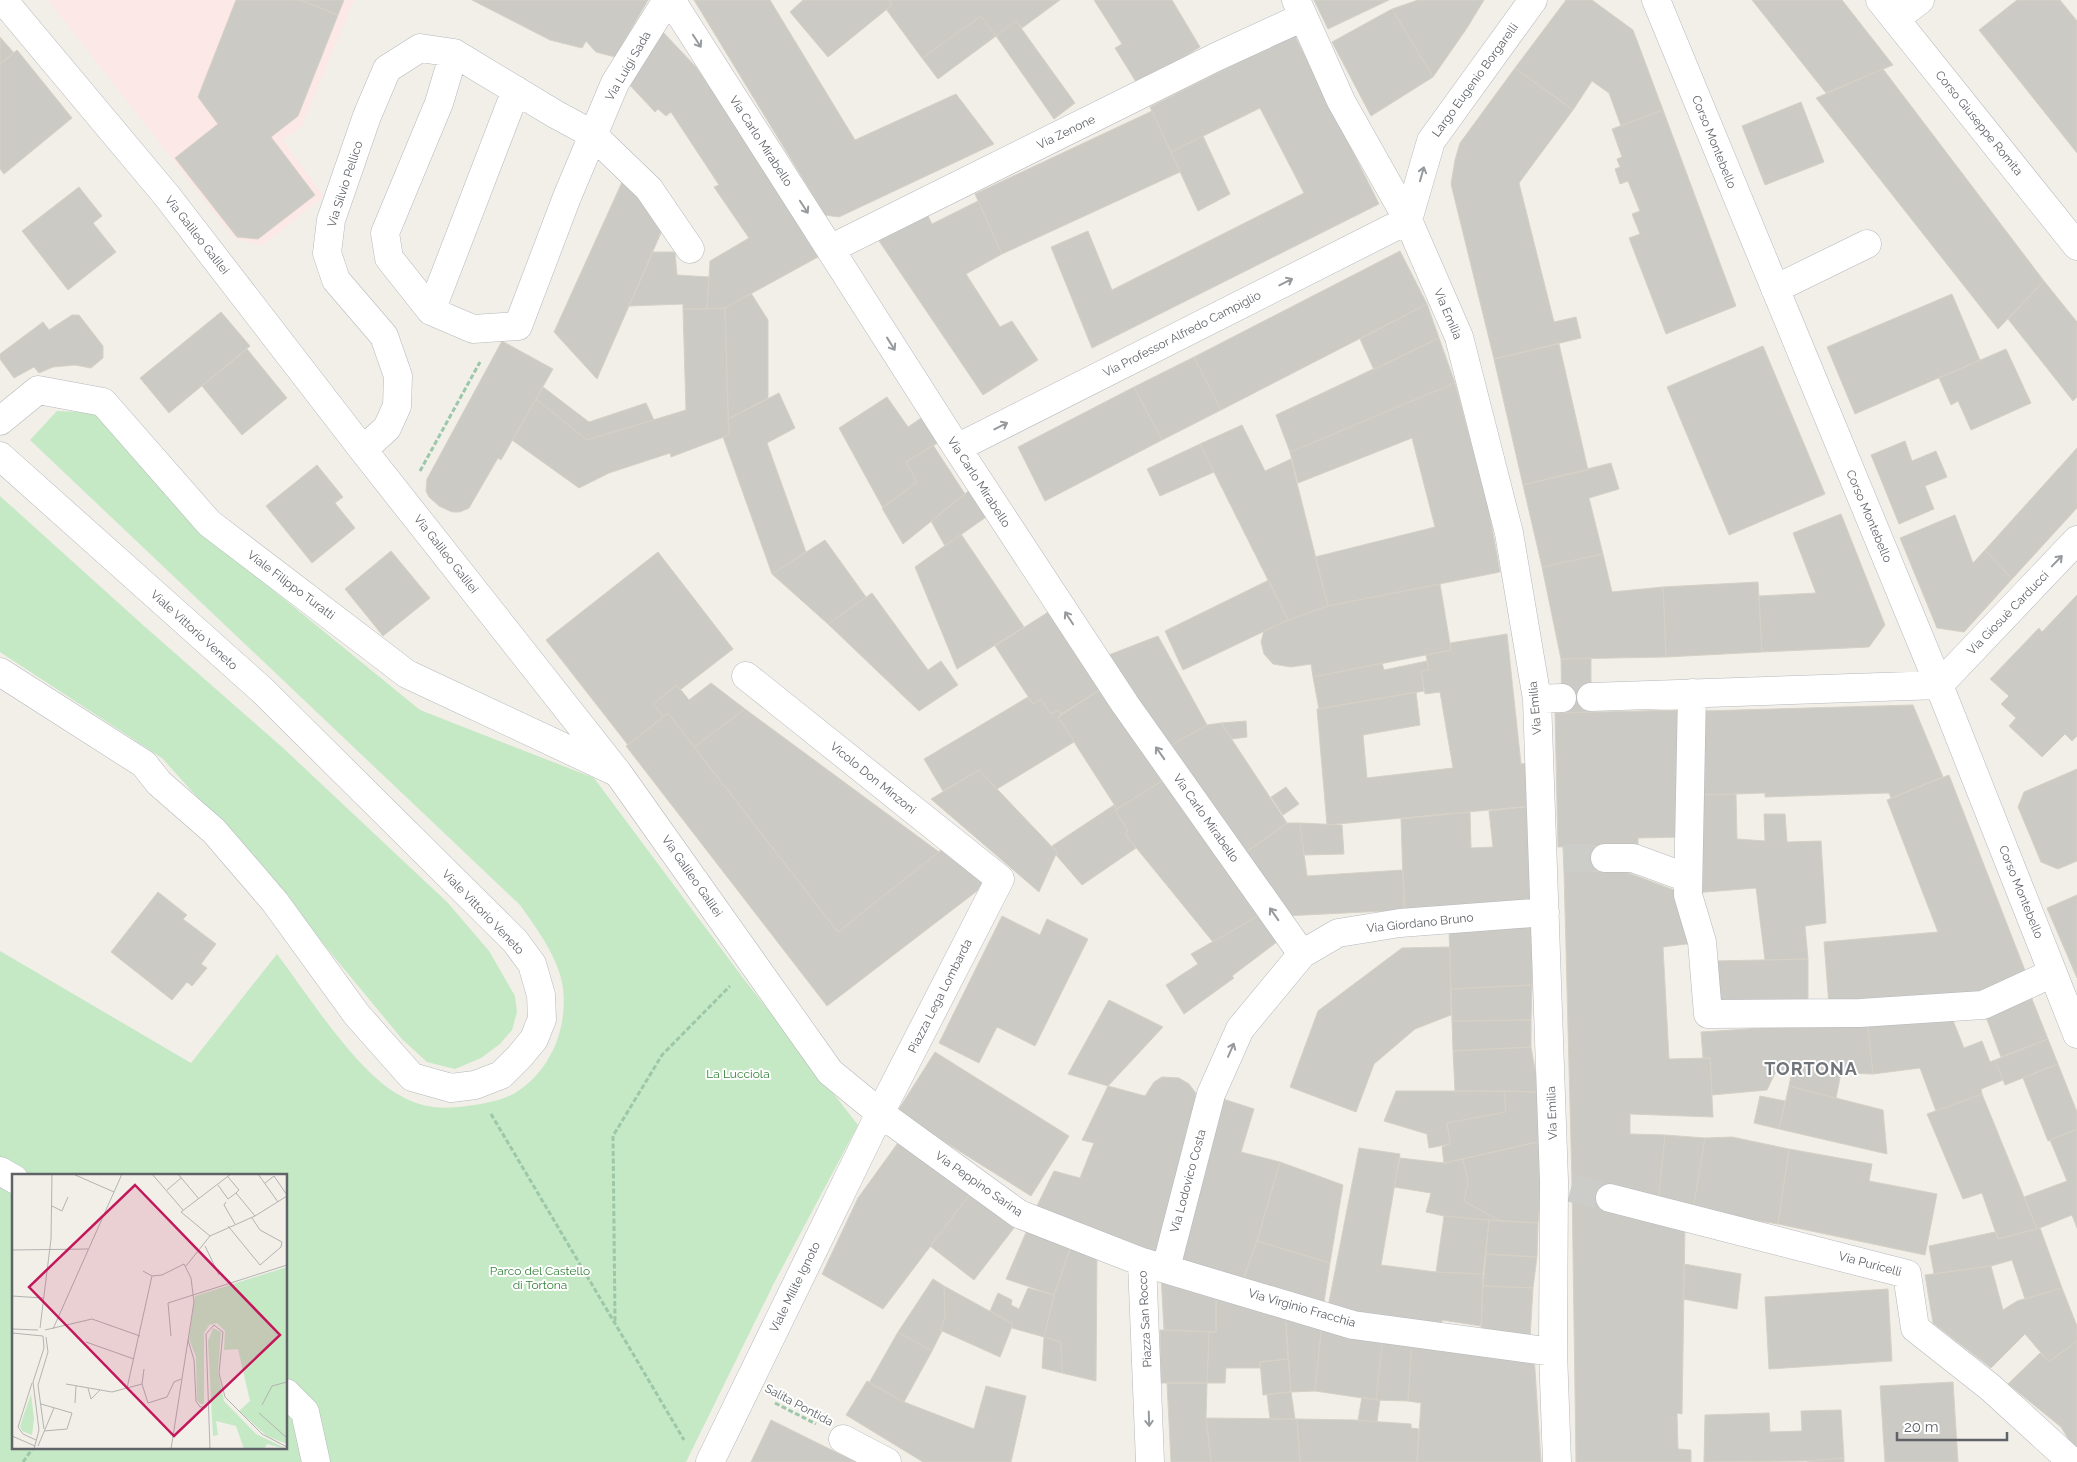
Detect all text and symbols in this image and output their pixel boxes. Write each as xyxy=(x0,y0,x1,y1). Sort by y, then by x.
street label: Largo Eugenio Borgarelli xyxy=(1429,20,1521,140)
street label: Via Luigi Sada xyxy=(602,29,654,103)
one-way arrow xyxy=(692,34,702,48)
street label: Corso Giuseppe Romita xyxy=(1932,68,2026,178)
street label: Via Carlo Mirabello xyxy=(727,93,795,189)
street label: Corso Montebello xyxy=(1689,93,1739,191)
street label: Via Zenone xyxy=(1035,112,1097,152)
street label: Via Silvio Pellico xyxy=(324,139,366,229)
one-way arrow xyxy=(1417,166,1427,182)
street label: Via Galileo Galilei xyxy=(162,193,232,277)
one-way arrow xyxy=(799,200,809,214)
one-way arrow xyxy=(1278,277,1293,286)
street label: Via Emilia xyxy=(1431,287,1465,341)
street label: Via Professor Alfredo Campiglio xyxy=(1101,288,1263,380)
one-way arrow xyxy=(886,337,896,351)
one-way arrow xyxy=(993,421,1008,431)
street label: Via Carlo Mirabello xyxy=(945,434,1013,530)
street label: Corso Montebello xyxy=(1843,468,1895,564)
street label: Via Galileo Galilei xyxy=(411,512,481,596)
street label: Viale Filippo Turatti xyxy=(245,548,337,622)
one-way arrow xyxy=(2051,555,2063,568)
street label: Via Giosuè Carducci xyxy=(1964,568,2052,658)
street label: Viale Vittorio Veneto xyxy=(148,587,240,673)
one-way arrow xyxy=(1064,612,1074,626)
street label: Via Emilia xyxy=(1526,681,1544,735)
street label: Vicolo Don Minzoni xyxy=(827,739,919,817)
one-way arrow xyxy=(1155,746,1165,760)
street label: Via Carlo Mirabello xyxy=(1170,771,1242,865)
street label: Via Galileo Galilei xyxy=(659,833,725,919)
street label: Corso Montebello xyxy=(1996,843,2046,941)
street label: Viale Vittorio Veneto xyxy=(439,867,527,957)
one-way arrow xyxy=(1269,907,1279,921)
street label: Via Giordano Bruno xyxy=(1366,910,1474,936)
street label: Piazza Lega Lombarda xyxy=(905,937,975,1055)
one-way arrow xyxy=(1226,1043,1236,1058)
district label: TORTONA xyxy=(1764,1058,1858,1079)
park label: La Lucciola xyxy=(706,1067,770,1081)
street label: Via Emilia xyxy=(1544,1086,1560,1140)
street label: Via Lodovico Costa xyxy=(1167,1128,1209,1234)
street label: Via Peppino Sarina xyxy=(933,1149,1025,1219)
inset map xyxy=(12,1174,288,1450)
street label: Viale Milite Ignoto xyxy=(767,1239,823,1335)
street label: Via Puricelli xyxy=(1837,1249,1903,1279)
park label: Parco del Castello di Tortona xyxy=(490,1264,590,1292)
street label: Piazza San Rocco xyxy=(1135,1270,1155,1368)
street label: Via Virginio Fracchia xyxy=(1247,1286,1357,1330)
street label: Salita Pontida xyxy=(762,1381,836,1429)
one-way arrow xyxy=(1144,1410,1154,1427)
scale bar xyxy=(1897,1410,2007,1442)
text: 20 m xyxy=(1904,1418,1939,1436)

